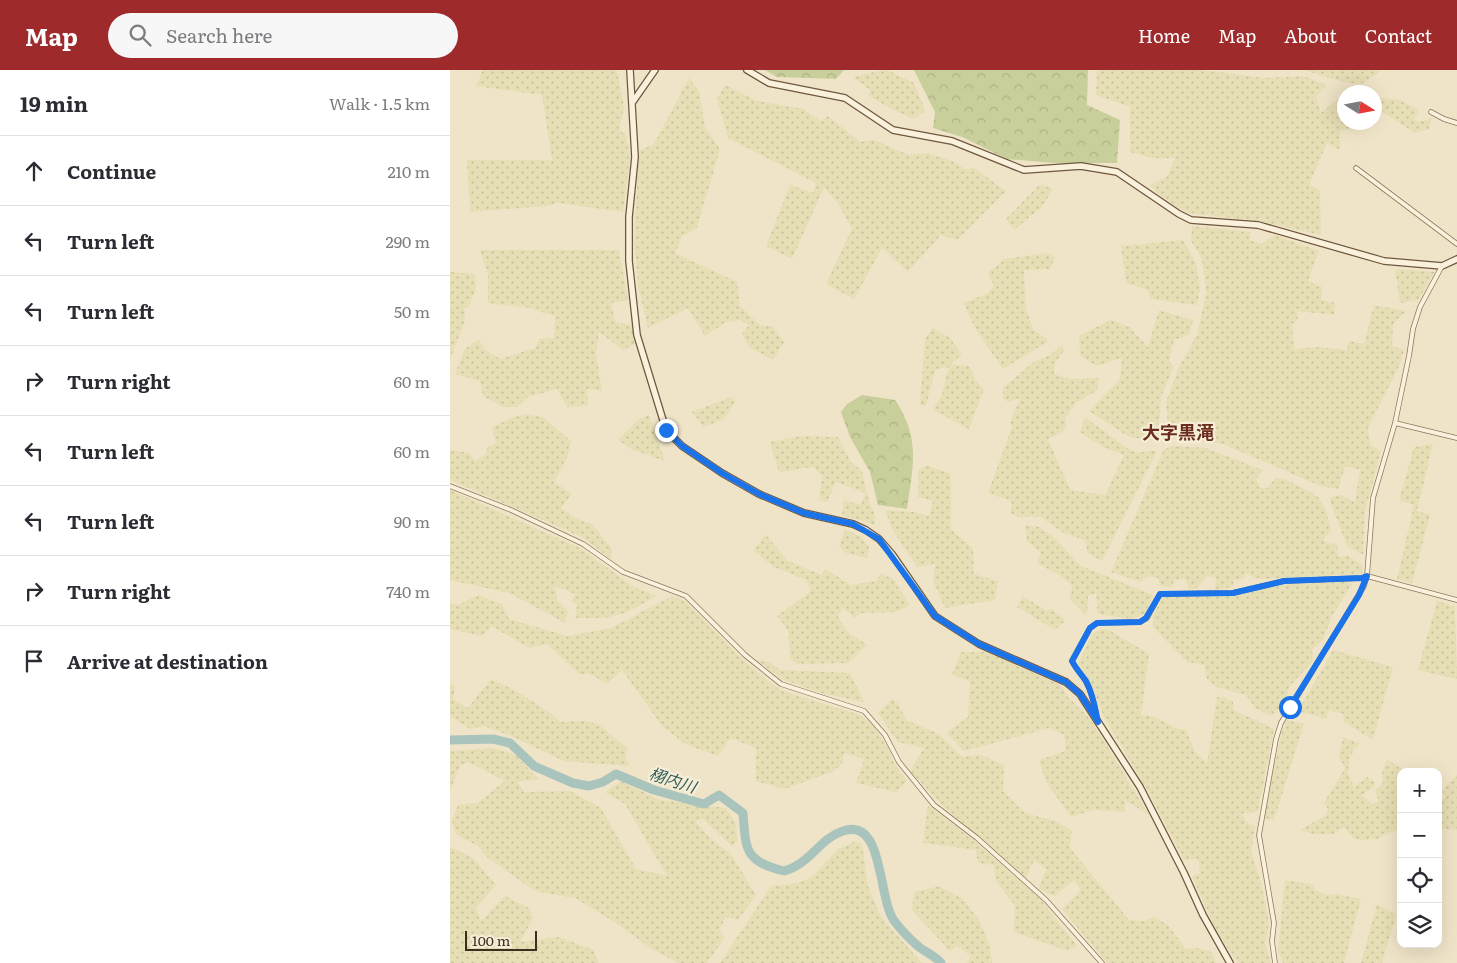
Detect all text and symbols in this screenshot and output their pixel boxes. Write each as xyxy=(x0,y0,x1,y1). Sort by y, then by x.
search box xyxy=(108,13,458,58)
text: Map xyxy=(25,18,78,53)
icon: search xyxy=(126,21,154,49)
text: Search here xyxy=(166,21,272,49)
text: Home xyxy=(1138,22,1190,49)
text: Map xyxy=(1218,22,1256,49)
text: About xyxy=(1284,22,1337,49)
text: Contact xyxy=(1365,22,1432,49)
north arrow xyxy=(1337,85,1382,130)
text: 19 min xyxy=(20,87,88,118)
text: Walk · 1.5 km xyxy=(329,91,430,115)
icon: ahead xyxy=(20,157,48,185)
text: Continue xyxy=(67,157,156,185)
text: 210 m xyxy=(387,159,430,183)
icon: left xyxy=(20,227,48,255)
text: Turn left xyxy=(67,227,154,255)
text: 290 m xyxy=(386,229,430,253)
icon: left xyxy=(20,297,48,325)
text: Turn left xyxy=(67,297,154,325)
text: 50 m xyxy=(394,299,430,323)
icon: right xyxy=(20,367,48,395)
text: Turn right xyxy=(67,367,171,395)
text: 60 m xyxy=(393,369,430,393)
district label: 大字黒滝 xyxy=(1142,418,1214,445)
route end xyxy=(655,419,678,442)
icon: left xyxy=(20,437,48,465)
text: Turn left xyxy=(67,437,154,465)
text: 60 m xyxy=(393,439,430,463)
icon: left xyxy=(20,507,48,535)
text: Turn left xyxy=(67,507,154,535)
text: 90 m xyxy=(394,509,430,533)
icon: right xyxy=(20,577,48,605)
text: Turn right xyxy=(67,577,171,605)
text: 740 m xyxy=(386,579,430,603)
icon: arrive xyxy=(20,647,48,675)
text: Arrive at destination xyxy=(67,647,268,675)
route start xyxy=(1279,696,1302,719)
water label: 栩内川 xyxy=(646,760,701,798)
map controls xyxy=(1397,768,1442,948)
button: + xyxy=(1397,768,1442,813)
button: − xyxy=(1397,813,1442,858)
button: locate xyxy=(1397,858,1442,903)
button: layers xyxy=(1397,903,1442,948)
scale bar xyxy=(465,928,538,951)
text: 100 m xyxy=(472,930,510,950)

